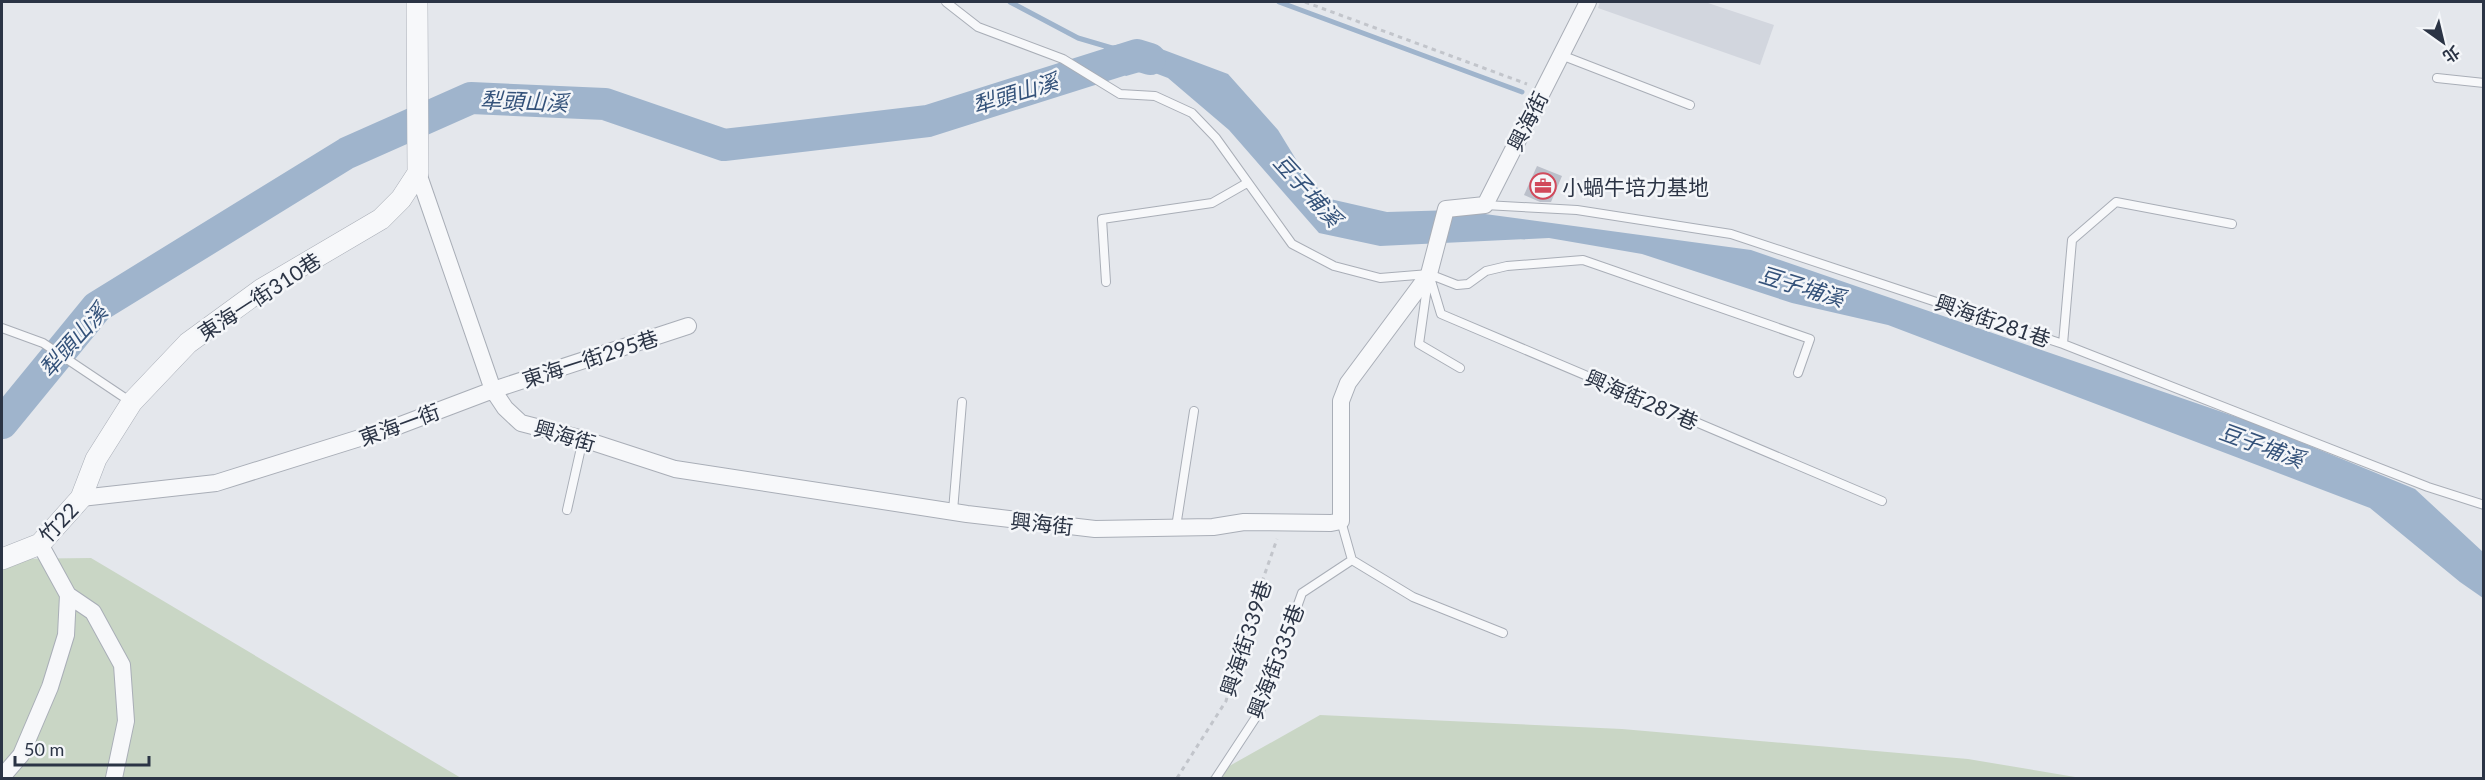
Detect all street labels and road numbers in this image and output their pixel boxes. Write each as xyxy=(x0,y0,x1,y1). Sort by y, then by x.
street label: 興海街 xyxy=(1502,87,1552,155)
street label: 東海一街310巷 xyxy=(193,247,325,345)
street label: 興海街281巷 xyxy=(1932,289,2054,351)
street label: 東海一街295巷 xyxy=(519,324,661,392)
street label: 興海街287巷 xyxy=(1582,364,1702,434)
street label: 東海一街 xyxy=(355,398,443,450)
street label: 興海街 xyxy=(531,414,599,456)
street label: 竹22 xyxy=(33,497,83,547)
street label: 興海街 xyxy=(1009,507,1075,539)
street label: 興海街339巷 xyxy=(1214,577,1276,699)
street label: 興海街335巷 xyxy=(1242,600,1308,722)

